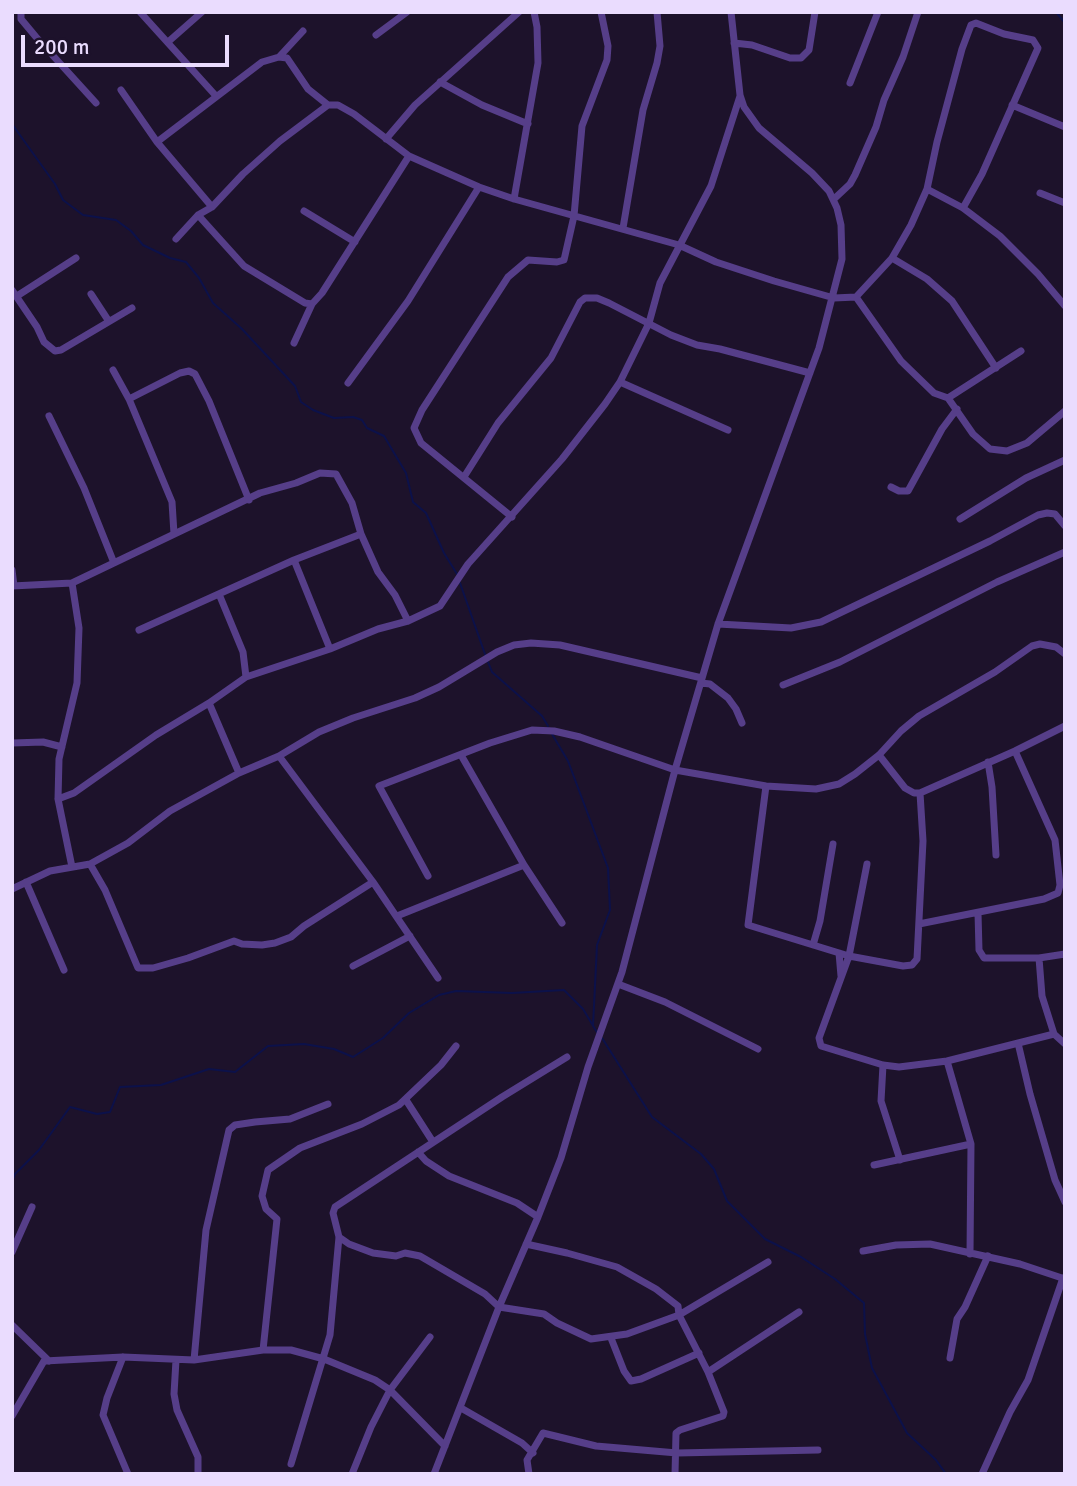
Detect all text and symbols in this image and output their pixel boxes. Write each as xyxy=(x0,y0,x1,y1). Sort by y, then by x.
scale bar xyxy=(24,21,233,65)
text: 200 m xyxy=(34,34,89,60)

